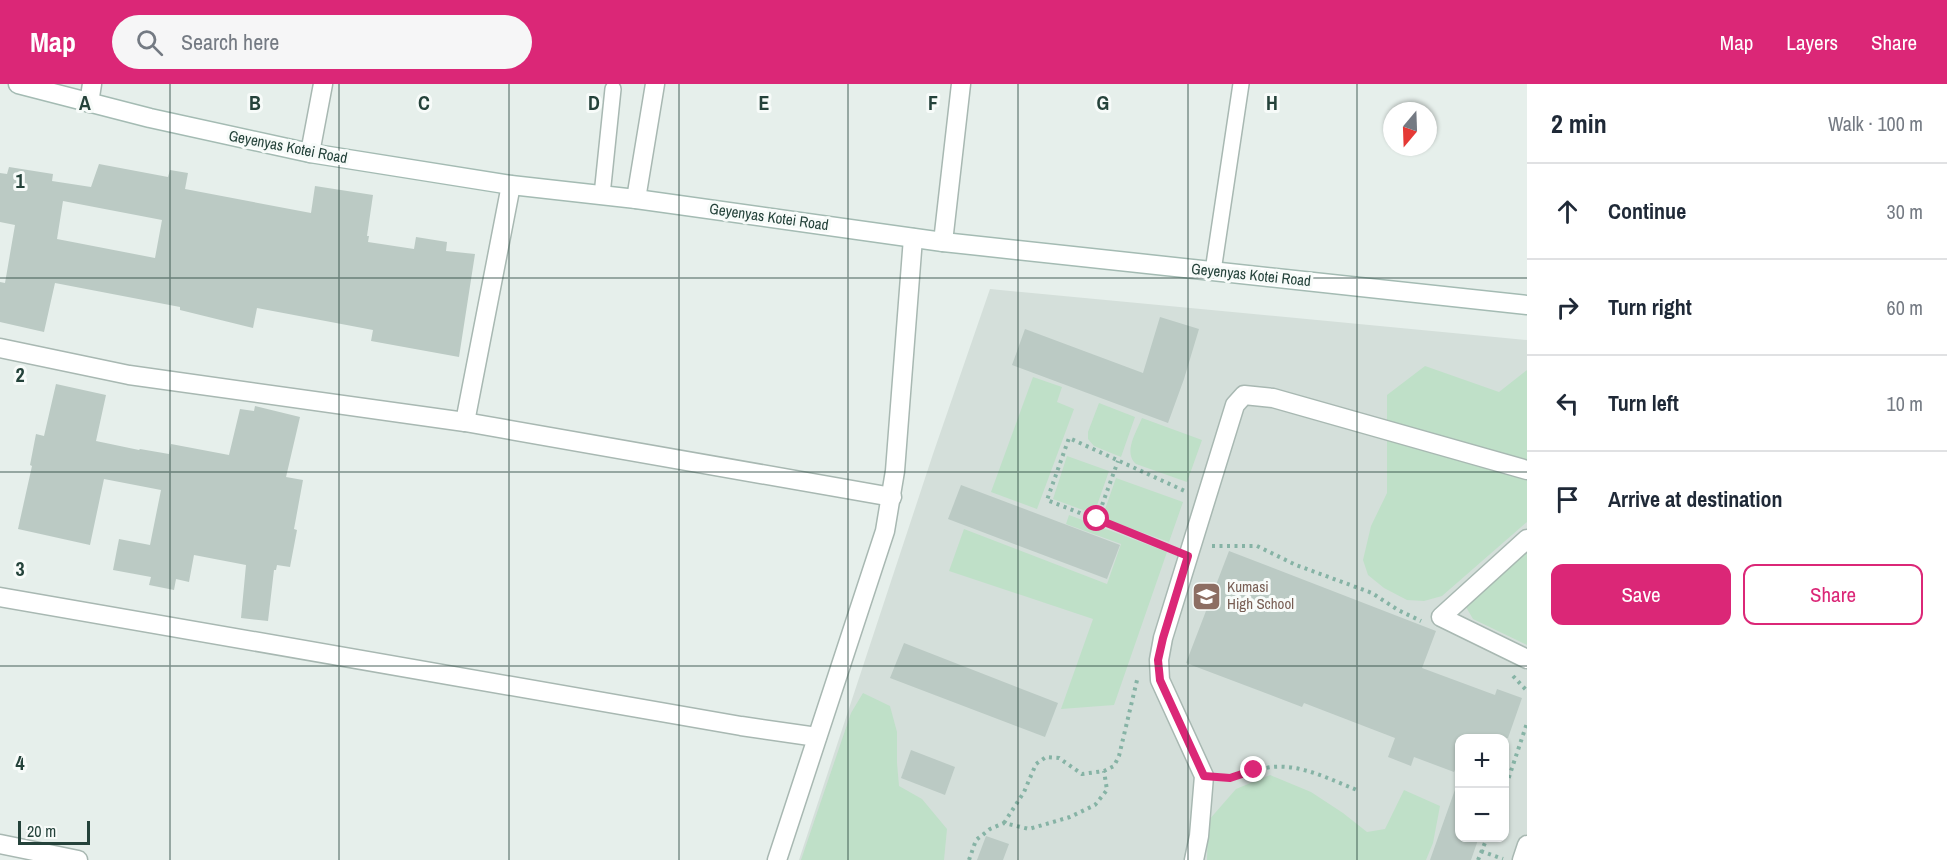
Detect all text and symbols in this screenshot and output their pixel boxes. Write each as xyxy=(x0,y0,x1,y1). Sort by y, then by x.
search box xyxy=(112,15,532,69)
text: Map xyxy=(30,23,76,61)
icon: search xyxy=(133,26,166,59)
text: Search here xyxy=(181,27,279,57)
text: Map xyxy=(1720,28,1753,57)
text: Layers xyxy=(1786,28,1838,57)
text: Share xyxy=(1871,28,1917,57)
text: A xyxy=(79,89,91,116)
text: B xyxy=(249,89,261,116)
text: C xyxy=(418,89,430,116)
text: D xyxy=(588,89,600,116)
text: E xyxy=(759,89,770,116)
text: F xyxy=(928,89,938,116)
text: G xyxy=(1097,89,1109,116)
text: H xyxy=(1266,89,1278,116)
north arrow xyxy=(1383,102,1437,156)
text: 2 min xyxy=(1551,106,1607,141)
text: Walk · 100 m xyxy=(1828,110,1923,137)
street label: Geyenyas Kotei Road xyxy=(227,125,349,168)
text: 1 xyxy=(15,167,25,194)
icon: ahead xyxy=(1551,195,1584,228)
text: Continue xyxy=(1608,196,1686,226)
street label: Geyenyas Kotei Road xyxy=(708,198,830,235)
text: 30 m xyxy=(1887,198,1923,225)
street label: Geyenyas Kotei Road xyxy=(1190,258,1312,291)
icon: right xyxy=(1551,291,1584,324)
text: Turn right xyxy=(1608,292,1692,322)
text: 60 m xyxy=(1887,294,1923,321)
text: 2 xyxy=(15,361,25,388)
icon: left xyxy=(1551,387,1584,420)
text: Turn left xyxy=(1608,388,1679,418)
text: 10 m xyxy=(1887,390,1923,417)
icon: arrive xyxy=(1551,483,1584,516)
text: Arrive at destination xyxy=(1608,484,1782,514)
route start xyxy=(1083,505,1109,531)
text: 3 xyxy=(15,555,25,582)
button: Save xyxy=(1551,564,1731,625)
button: Share xyxy=(1743,564,1923,625)
place label: Kumasi High School xyxy=(1227,576,1294,614)
school or university icon: Kumasi High School xyxy=(1190,580,1222,612)
map controls xyxy=(1455,734,1509,842)
button: + xyxy=(1455,734,1509,788)
text: 4 xyxy=(15,749,25,776)
route end xyxy=(1240,756,1266,782)
button: − xyxy=(1455,788,1509,842)
scale bar xyxy=(18,818,90,846)
text: 20 m xyxy=(27,820,56,842)

